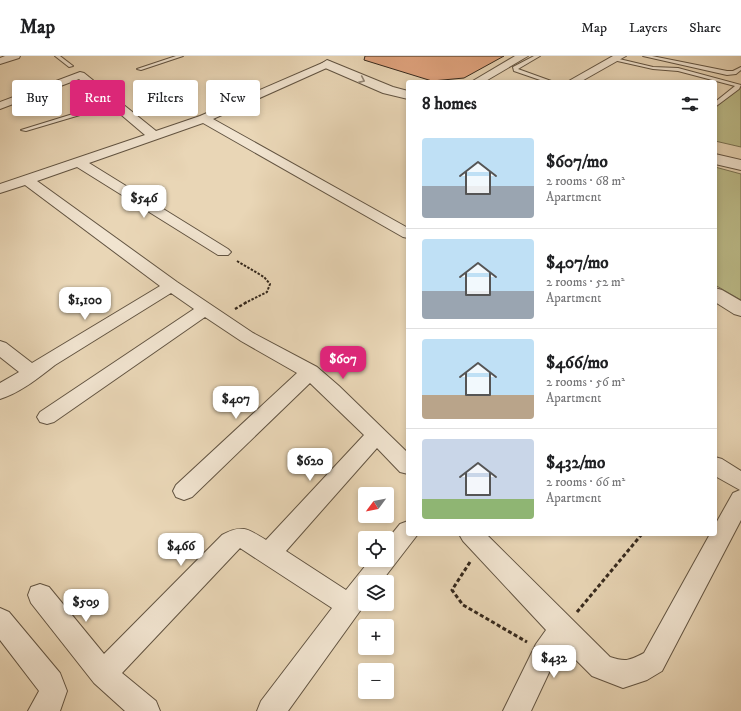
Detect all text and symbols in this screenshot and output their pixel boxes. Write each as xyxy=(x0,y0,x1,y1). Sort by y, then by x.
text: Map xyxy=(20,16,55,39)
text: Map xyxy=(581,19,607,37)
text: Layers xyxy=(629,19,667,37)
text: Share xyxy=(689,19,721,37)
one-way arrow xyxy=(358,75,366,83)
chip: Buy xyxy=(12,80,62,116)
chip: Rent xyxy=(70,80,125,116)
chip: Filters xyxy=(133,80,198,116)
chip: New xyxy=(206,80,260,116)
text: 8 homes xyxy=(422,93,477,115)
icon: filters xyxy=(679,93,701,115)
text: $607/mo xyxy=(546,151,608,173)
icon: home xyxy=(454,154,502,202)
text: 2 rooms · 68 m² xyxy=(546,173,625,189)
pin: $546 xyxy=(120,185,168,219)
text: Apartment xyxy=(546,189,601,205)
text: $546 xyxy=(130,190,158,206)
text: $407/mo xyxy=(546,252,609,274)
icon: home xyxy=(454,255,502,303)
text: 2 rooms · 52 m² xyxy=(546,274,625,290)
pin: $1,100 xyxy=(52,287,118,321)
text: Apartment xyxy=(546,290,601,306)
text: $1,100 xyxy=(68,292,102,308)
pin: $607 xyxy=(319,346,367,380)
text: $607 xyxy=(329,351,357,367)
text: $466/mo xyxy=(546,352,608,374)
icon: home xyxy=(454,355,502,403)
text: 2 rooms · 56 m² xyxy=(546,374,625,390)
pin: $407 xyxy=(212,386,260,420)
text: Apartment xyxy=(546,390,601,406)
text: $407 xyxy=(222,391,250,407)
pin: $620 xyxy=(286,448,334,482)
text: $432/mo xyxy=(546,452,605,474)
text: $620 xyxy=(296,453,324,469)
icon: home xyxy=(454,455,502,503)
text: 2 rooms · 66 m² xyxy=(546,474,625,490)
north arrow xyxy=(358,487,394,523)
map controls xyxy=(358,487,394,699)
text: Apartment xyxy=(546,490,601,506)
button: locate xyxy=(358,531,394,567)
pin: $466 xyxy=(157,533,205,567)
text: $466 xyxy=(167,538,195,554)
button: layers xyxy=(358,575,394,611)
pin: $509 xyxy=(62,589,110,623)
text: $509 xyxy=(72,594,100,610)
button: + xyxy=(358,619,394,655)
pin: $432 xyxy=(530,645,578,679)
text: $432 xyxy=(541,650,567,666)
button: − xyxy=(358,663,394,699)

